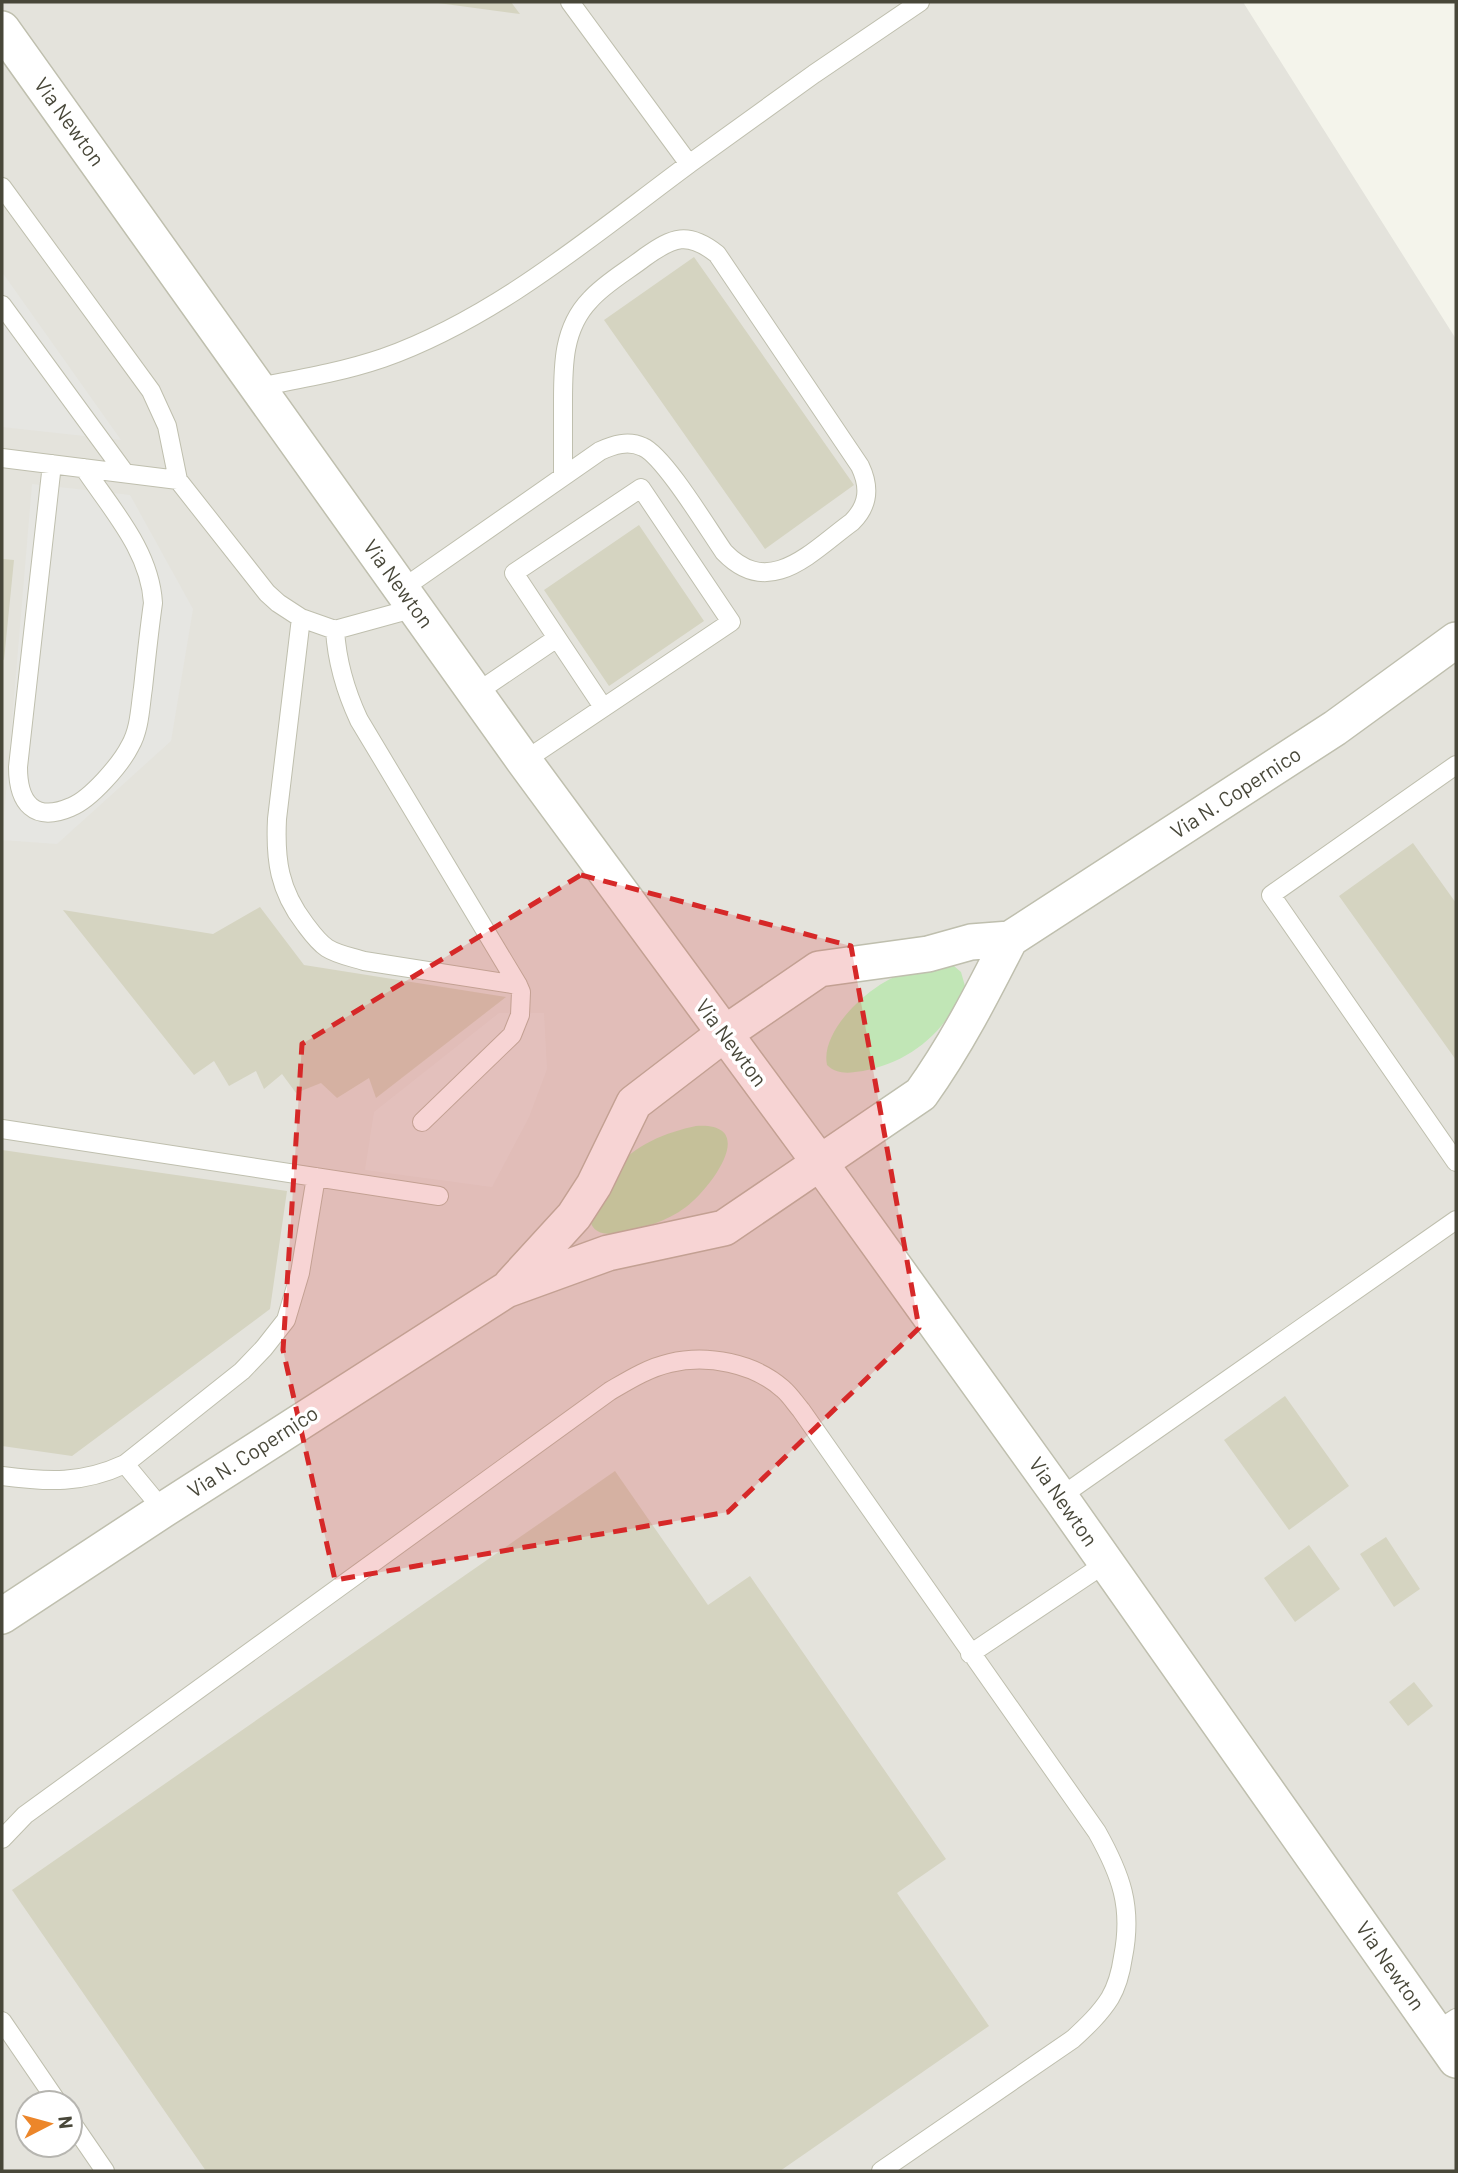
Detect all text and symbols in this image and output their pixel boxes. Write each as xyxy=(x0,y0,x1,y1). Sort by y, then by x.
street label: Via Newton xyxy=(30,72,111,170)
street label: Via Newton xyxy=(359,534,440,632)
street label: Via N. Copernico xyxy=(1165,740,1305,843)
street label: Via Newton xyxy=(691,993,773,1091)
street label: Via N. Copernico xyxy=(182,1399,322,1502)
street label: Via Newton xyxy=(1024,1452,1104,1551)
street label: Via Newton xyxy=(1351,1916,1431,2015)
north arrow xyxy=(14,2089,84,2159)
text: N xyxy=(54,2115,79,2130)

